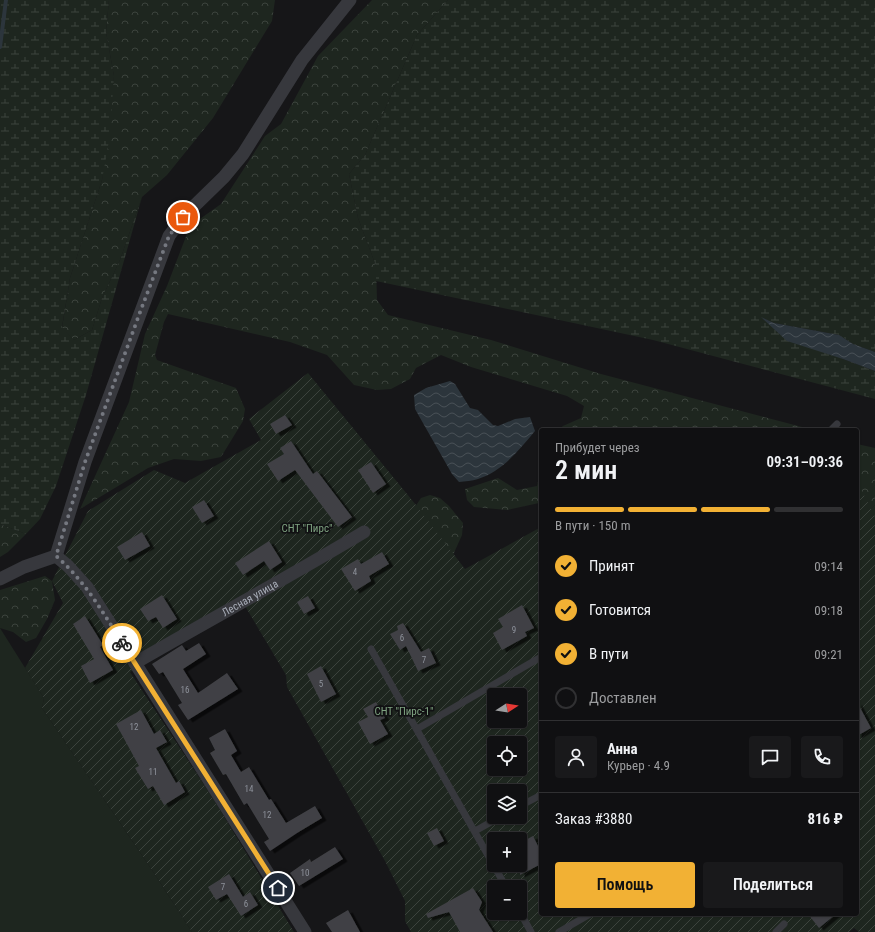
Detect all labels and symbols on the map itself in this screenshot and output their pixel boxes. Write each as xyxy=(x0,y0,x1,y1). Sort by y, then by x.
pin xyxy=(166,200,200,234)
park label: СНТ "Пирс" xyxy=(282,522,332,535)
house number: 4 xyxy=(353,567,358,577)
street label: Лесная улица xyxy=(219,577,280,619)
courier xyxy=(102,623,142,663)
house number: 9 xyxy=(512,625,516,635)
house number: 6 xyxy=(400,633,404,643)
house number: 7 xyxy=(422,655,427,665)
house number: 5 xyxy=(319,679,324,689)
house number: 16 xyxy=(181,685,189,695)
north arrow xyxy=(487,688,527,728)
park label: СНТ "Пирс-1" xyxy=(374,705,434,718)
house number: 12 xyxy=(130,722,139,732)
house number: 11 xyxy=(149,767,157,777)
house number: 14 xyxy=(245,784,254,794)
house number: 12 xyxy=(263,810,272,820)
house number: 10 xyxy=(301,868,309,878)
pin xyxy=(261,871,295,905)
house number: 7 xyxy=(221,882,226,892)
house number: 6 xyxy=(244,899,248,909)

